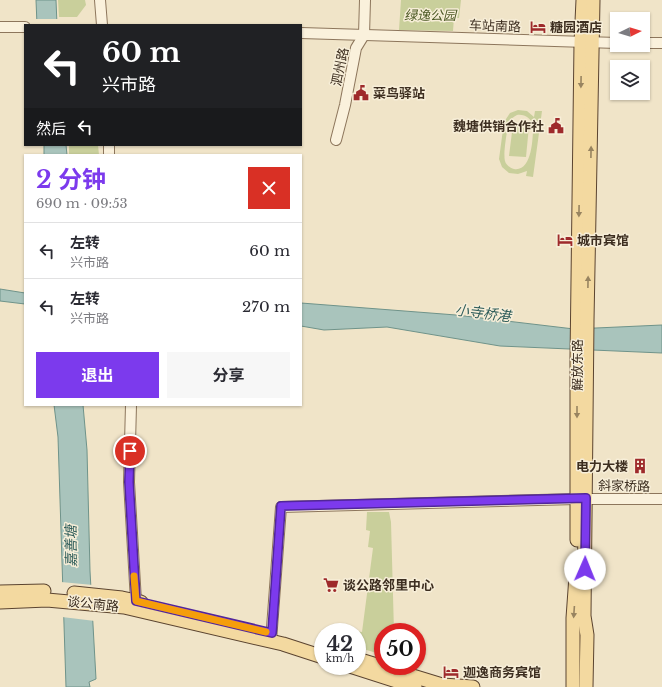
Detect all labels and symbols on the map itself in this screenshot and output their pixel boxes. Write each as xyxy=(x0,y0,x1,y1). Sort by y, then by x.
park label: 绿逸公园 xyxy=(404,7,458,24)
north arrow xyxy=(610,12,650,52)
street label: 车站南路 xyxy=(469,17,521,35)
hotel icon: 糖园酒店 xyxy=(529,18,547,36)
place label: 糖园酒店 xyxy=(550,19,602,36)
street label: 泗州路 xyxy=(328,46,352,88)
one-way arrow xyxy=(578,76,584,89)
public building icon: 菜鸟驿站 xyxy=(352,84,370,102)
place label: 菜鸟驿站 xyxy=(373,85,425,102)
public building icon: 魏塘供销合作社 xyxy=(547,117,565,135)
place label: 魏塘供销合作社 xyxy=(453,118,544,135)
one-way arrow xyxy=(587,146,594,158)
one-way arrow xyxy=(576,205,582,218)
hotel icon: 城市宾馆 xyxy=(556,231,574,249)
place label: 城市宾馆 xyxy=(577,232,629,249)
one-way arrow xyxy=(585,275,591,288)
water label: 小寺桥港 xyxy=(454,301,514,326)
street label: 解放东路 xyxy=(569,339,586,391)
one-way arrow xyxy=(574,406,580,419)
pin xyxy=(113,434,147,468)
building icon: 电力大楼 xyxy=(631,457,649,475)
place label: 电力大楼 xyxy=(576,458,628,475)
street label: 斜家桥路 xyxy=(598,477,650,495)
water label: 嘉善塘 xyxy=(62,523,80,567)
position arrow xyxy=(564,548,606,590)
supermarket icon: 谈公路邻里中心 xyxy=(322,576,340,594)
place label: 谈公路邻里中心 xyxy=(343,577,434,594)
street label: 谈公南路 xyxy=(66,593,120,615)
one-way arrow xyxy=(570,606,577,618)
speed limit sign: 50 xyxy=(374,623,426,675)
hotel icon: 迦逸商务宾馆 xyxy=(442,663,460,681)
place label: 迦逸商务宾馆 xyxy=(463,664,541,681)

